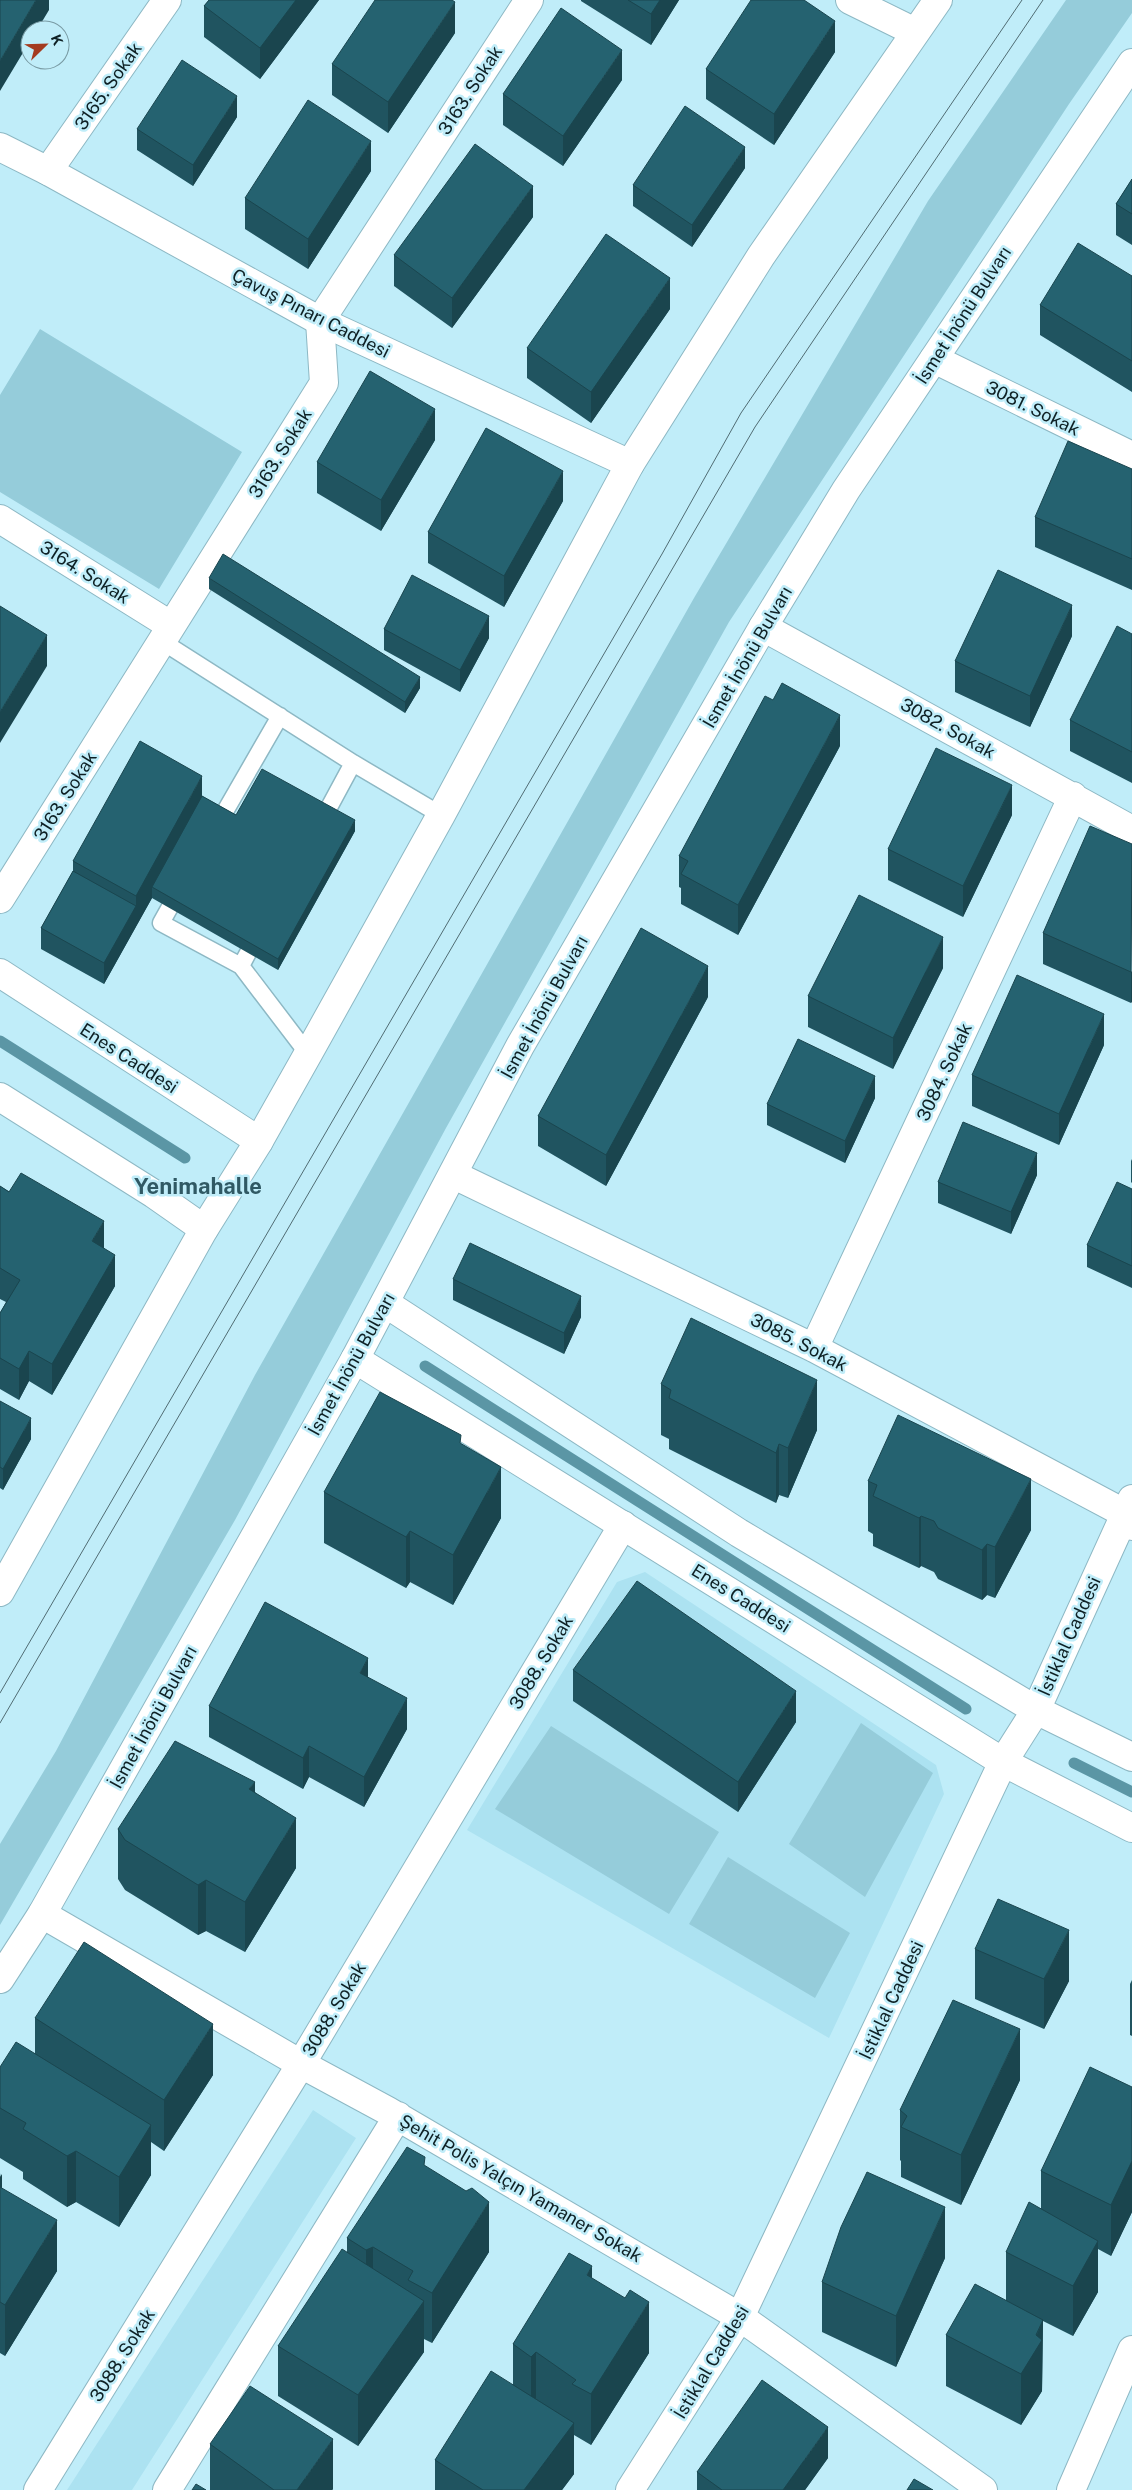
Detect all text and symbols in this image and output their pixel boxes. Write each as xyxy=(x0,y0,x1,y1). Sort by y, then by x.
north arrow xyxy=(20,20,70,70)
text: K xyxy=(48,32,66,48)
street label: 3165. Sokak xyxy=(70,38,146,134)
street label: 3163. Sokak xyxy=(434,42,506,138)
street label: İsmet İnönü Bulvarı xyxy=(910,242,1015,388)
street label: Çavuş Pınarı Caddesi xyxy=(229,264,393,362)
street label: 3081. Sokak xyxy=(983,376,1083,440)
street label: 3163. Sokak xyxy=(244,404,316,502)
street label: 3164. Sokak xyxy=(36,536,134,608)
street label: İsmet İnönü Bulvarı xyxy=(697,582,796,731)
street label: 3082. Sokak xyxy=(897,693,999,763)
street label: 3163. Sokak xyxy=(29,747,101,845)
street label: İsmet İnönü Bulvarı xyxy=(495,932,592,1082)
street label: Enes Caddesi xyxy=(76,1019,182,1097)
street label: 3084. Sokak xyxy=(912,1020,976,1124)
district label: Yenimahalle xyxy=(134,1173,262,1199)
street label: İsmet İnönü Bulvarı xyxy=(302,1289,399,1439)
street label: 3085. Sokak xyxy=(747,1309,851,1375)
street label: Enes Caddesi xyxy=(688,1559,794,1637)
street label: İstiklal Caddesi xyxy=(1032,1573,1105,1699)
street label: 3088. Sokak xyxy=(505,1611,577,1713)
street label: İsmet İnönü Bulvarı xyxy=(104,1642,201,1792)
street label: İstiklal Caddesi xyxy=(853,1937,928,2063)
street label: 3088. Sokak xyxy=(298,1958,370,2060)
street label: Şehit Polis Yalçın Yamaner Sokak xyxy=(396,2110,646,2266)
street label: İstiklal Caddesi xyxy=(668,2301,753,2422)
street label: 3088. Sokak xyxy=(85,2305,159,2405)

